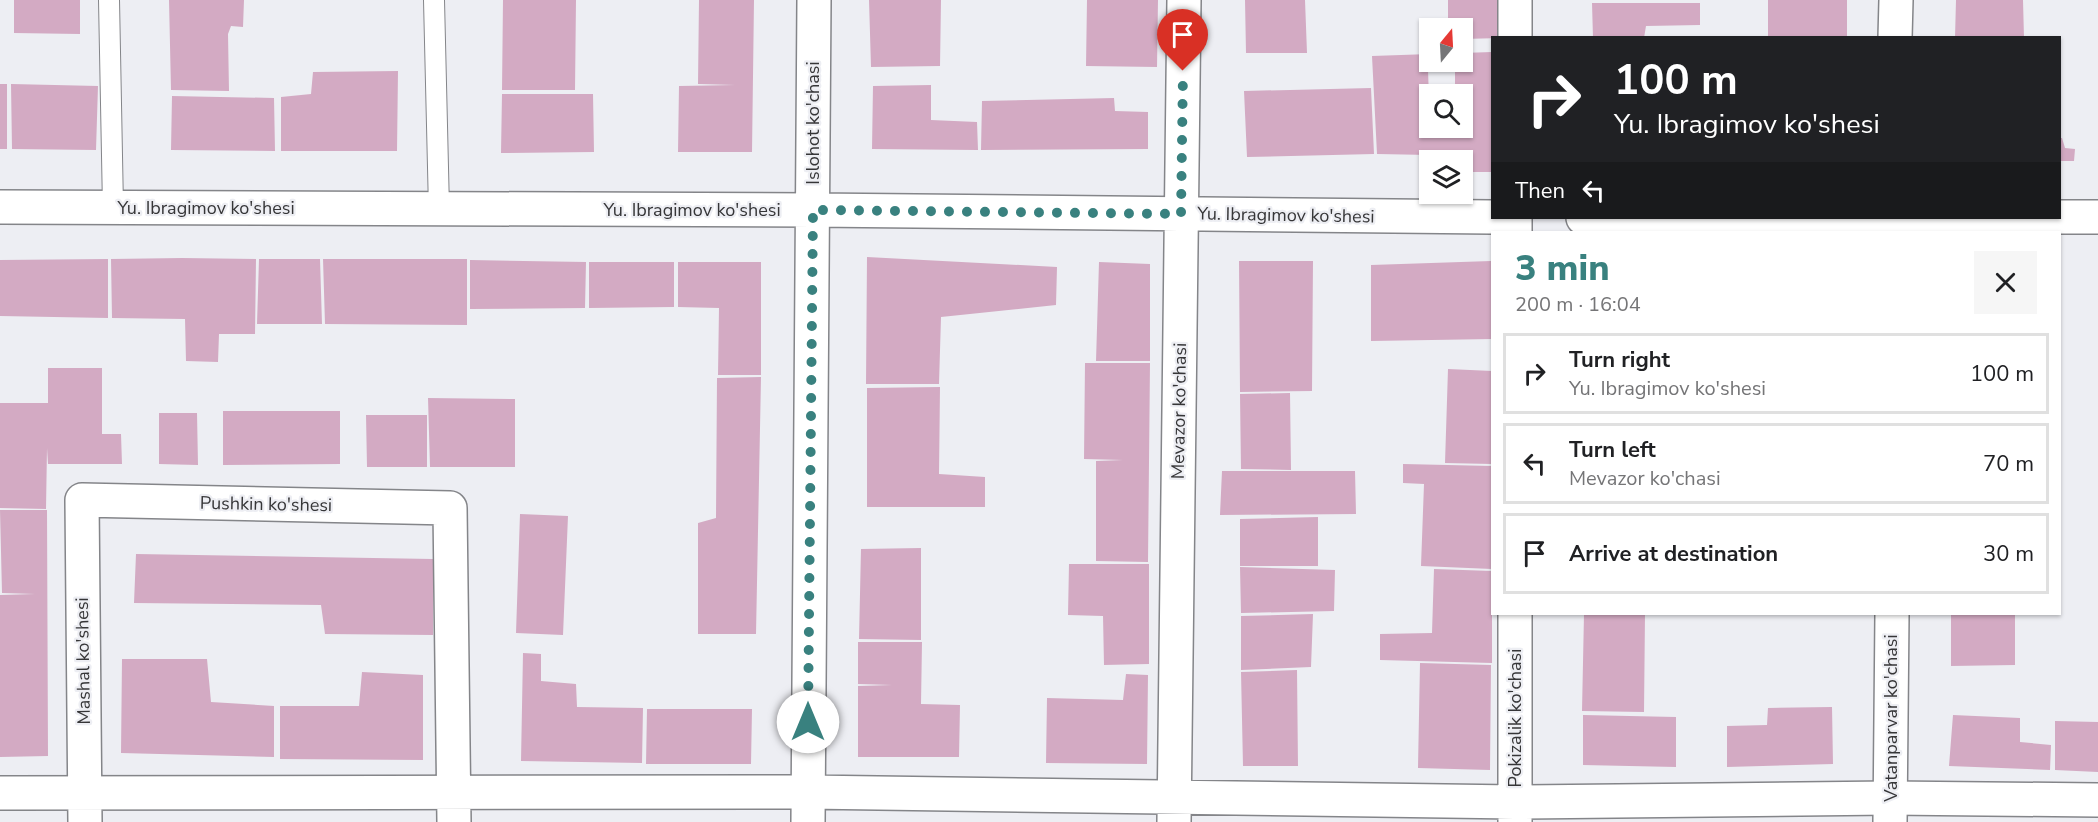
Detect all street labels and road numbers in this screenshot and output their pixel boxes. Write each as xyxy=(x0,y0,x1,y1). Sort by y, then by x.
street label: Islohot ko'chasi xyxy=(801,61,825,185)
street label: Yu. Ibragimov ko'shesi xyxy=(116,196,295,220)
street label: Yu. Ibragimov ko'shesi xyxy=(602,198,781,222)
street label: Yu. Ibragimov ko'shesi xyxy=(1196,201,1375,229)
street label: Mevazor ko'chasi xyxy=(1166,343,1192,479)
street label: Pushkin ko'shesi xyxy=(200,491,332,517)
street label: Mashal ko'shesi xyxy=(70,597,96,725)
street label: Vatanparvar ko'chasi xyxy=(1879,634,1903,803)
street label: Pokizalik ko'chasi xyxy=(1503,649,1527,787)

